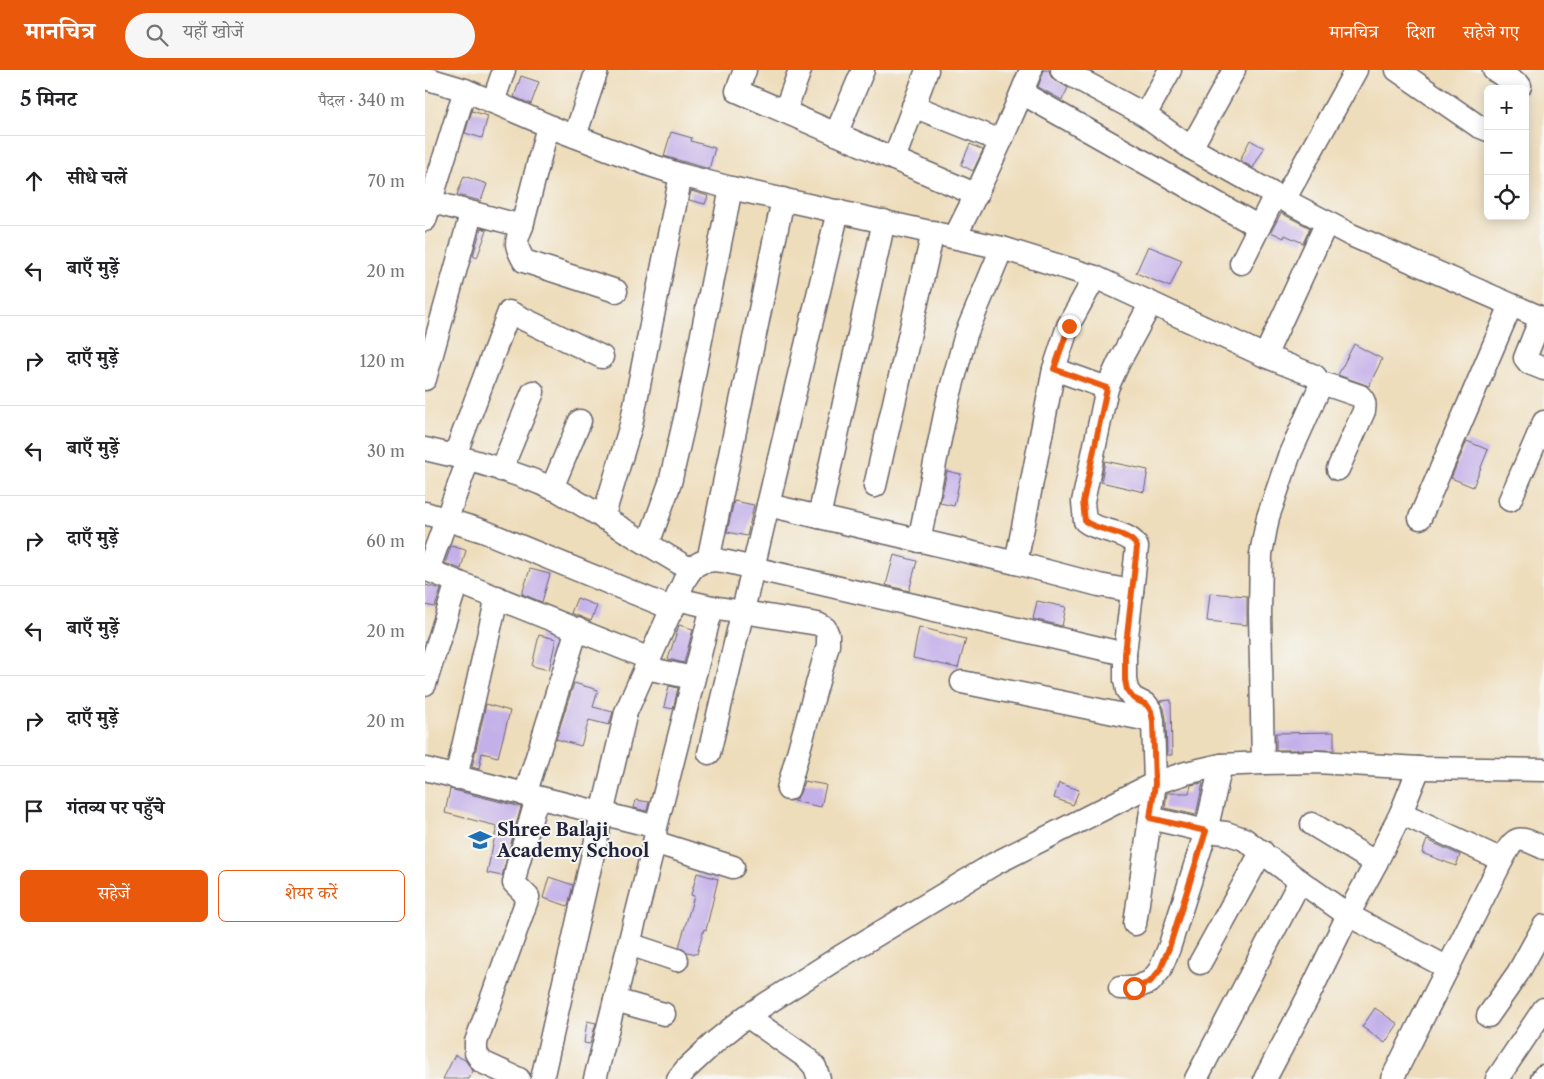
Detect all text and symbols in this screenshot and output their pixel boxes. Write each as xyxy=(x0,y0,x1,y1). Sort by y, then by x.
search box xyxy=(125,13,475,58)
text: मानचित्र xyxy=(25,16,95,45)
text: यहाँ खोजें xyxy=(183,20,244,43)
icon: search xyxy=(143,21,171,49)
text: मानचित्र xyxy=(1330,21,1378,43)
text: दिशा xyxy=(1406,21,1435,43)
text: सहेजे गए xyxy=(1463,21,1519,43)
map controls xyxy=(1484,85,1529,220)
button: + xyxy=(1484,85,1529,130)
text: 5 मिनट xyxy=(20,86,77,111)
text: पैदल · 340 m xyxy=(318,90,405,110)
button: − xyxy=(1484,130,1529,175)
text: सीधे चलें xyxy=(67,166,127,189)
icon: ahead xyxy=(20,167,48,195)
text: 70 m xyxy=(368,171,405,191)
button: locate xyxy=(1484,175,1529,220)
text: बाएँ मुड़ें xyxy=(67,256,119,279)
icon: left xyxy=(20,257,48,285)
text: 20 m xyxy=(366,261,405,281)
route end xyxy=(1058,315,1081,338)
text: दाएँ मुड़ें xyxy=(67,346,118,369)
icon: right xyxy=(20,347,48,375)
text: 120 m xyxy=(360,351,405,371)
text: बाएँ मुड़ें xyxy=(67,436,119,459)
icon: left xyxy=(20,437,48,465)
text: 30 m xyxy=(367,441,405,461)
text: दाएँ मुड़ें xyxy=(67,526,118,549)
icon: right xyxy=(20,527,48,555)
text: 60 m xyxy=(366,531,405,551)
text: बाएँ मुड़ें xyxy=(67,616,119,639)
icon: left xyxy=(20,617,48,645)
text: 20 m xyxy=(366,621,405,641)
text: दाएँ मुड़ें xyxy=(67,706,118,729)
icon: right xyxy=(20,707,48,735)
text: 20 m xyxy=(366,711,405,731)
text: गंतव्य पर पहुँचे xyxy=(67,796,164,819)
icon: arrive xyxy=(20,797,48,825)
place label: Shree Balaji Academy School xyxy=(496,819,649,862)
school or university icon: Shree Balaji Academy School xyxy=(467,827,493,853)
button: सहेजें xyxy=(20,870,208,922)
button: शेयर करें xyxy=(218,870,405,922)
route start xyxy=(1123,977,1146,1000)

